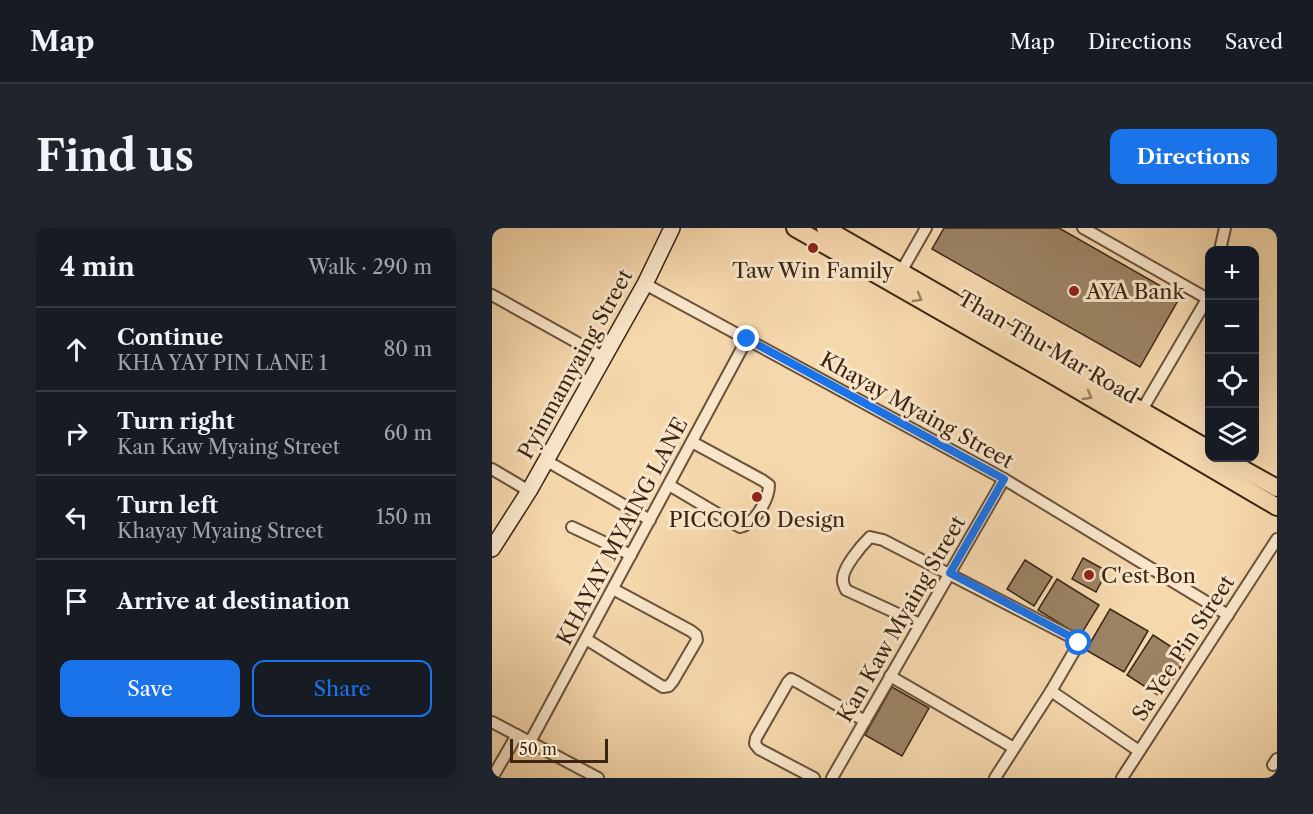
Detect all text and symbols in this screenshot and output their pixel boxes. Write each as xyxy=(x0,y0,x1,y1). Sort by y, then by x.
text: Map xyxy=(30,24,94,58)
text: Map xyxy=(1010,29,1055,54)
text: Directions xyxy=(1088,29,1192,54)
text: Saved xyxy=(1225,29,1283,54)
button: Directions xyxy=(1110,129,1277,184)
text: Find us xyxy=(36,130,194,182)
marker: Taw Win Family xyxy=(806,241,820,255)
map controls xyxy=(1205,246,1259,462)
button: + xyxy=(1205,246,1259,300)
text: 4 min xyxy=(60,251,135,283)
text: Walk · 290 m xyxy=(308,255,432,279)
place label: Taw Win Family xyxy=(732,258,894,283)
street label: Pyinmamyaing Street xyxy=(513,264,638,463)
place label: AYA Bank xyxy=(1085,279,1186,304)
marker: AYA Bank xyxy=(1067,284,1081,298)
street label: Than Thu Mar Road xyxy=(954,285,1143,409)
one-way arrow xyxy=(912,291,923,303)
button: − xyxy=(1205,300,1259,354)
text: Continue xyxy=(117,324,223,351)
route end xyxy=(733,325,759,351)
icon: ahead xyxy=(60,333,93,366)
text: 80 m xyxy=(384,337,432,361)
street label: Khayay Myaing Street xyxy=(816,346,1018,474)
text: KHA YAY PIN LANE 1 xyxy=(117,351,327,375)
button: locate xyxy=(1205,354,1259,408)
one-way arrow xyxy=(1081,388,1092,400)
text: Turn right xyxy=(117,408,235,435)
button: layers xyxy=(1205,408,1259,462)
street label: KHAYAY MYAING LANE xyxy=(551,413,693,649)
icon: right xyxy=(60,417,93,450)
text: 60 m xyxy=(384,421,432,445)
text: Kan Kaw Myaing Street xyxy=(117,435,340,459)
marker: PICCOLO Design xyxy=(750,490,764,504)
text: Turn left xyxy=(117,492,218,519)
icon: left xyxy=(60,501,93,534)
text: 150 m xyxy=(376,505,432,529)
place label: PICCOLO Design xyxy=(669,507,845,532)
street label: Kan Kaw Myaing Street xyxy=(832,511,971,727)
text: Khayay Myaing Street xyxy=(117,519,324,543)
place label: C'est Bon xyxy=(1101,563,1196,588)
marker: C'est Bon xyxy=(1082,568,1096,582)
street label: Sa Yee Pin Street xyxy=(1127,570,1240,725)
icon: arrive xyxy=(60,585,93,618)
text: Arrive at destination xyxy=(117,588,350,615)
route start xyxy=(1065,629,1091,655)
button: Save xyxy=(60,660,240,717)
button: Share xyxy=(252,660,432,717)
scale bar xyxy=(510,736,608,764)
text: 50 m xyxy=(519,739,557,759)

